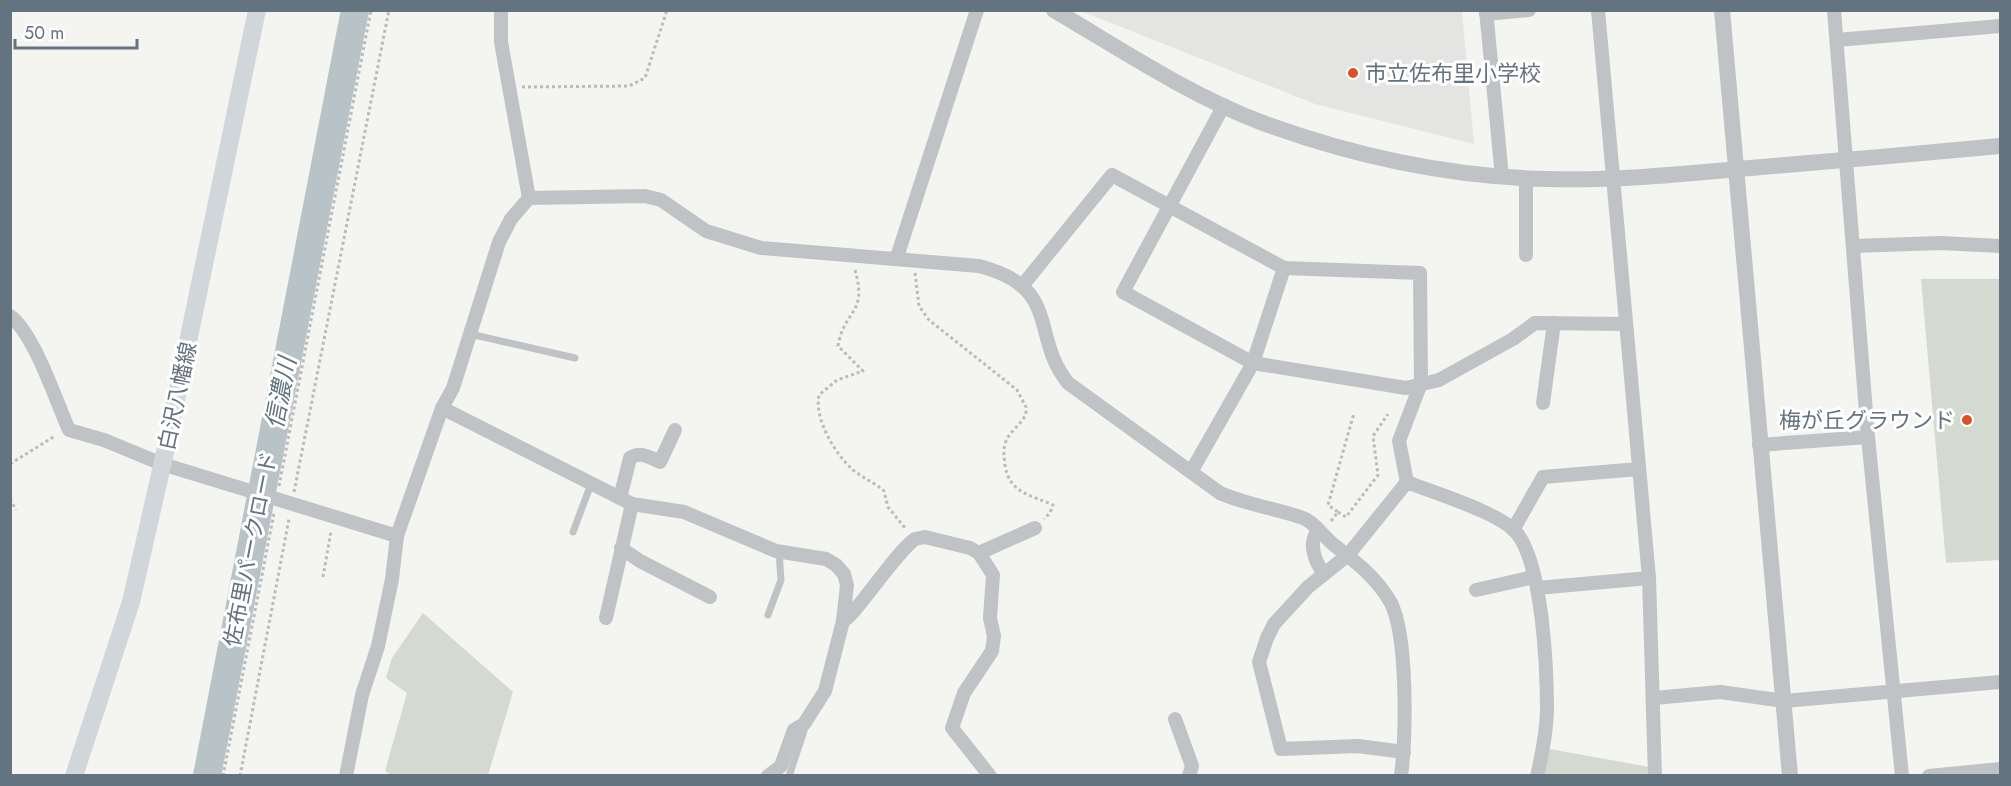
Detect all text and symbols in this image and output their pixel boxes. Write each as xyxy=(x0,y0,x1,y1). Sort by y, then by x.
scale bar xyxy=(15,12,136,50)
text: 50 m xyxy=(24,20,64,46)
place label: 市立佐布里小学校 xyxy=(1365,57,1541,89)
marker: 市立佐布里小学校 xyxy=(1346,66,1360,80)
street label: 白沢八幡線 xyxy=(150,339,204,453)
water label: 信濃川 xyxy=(256,351,305,432)
place label: 梅が丘グラウンド xyxy=(1779,404,1955,436)
marker: 梅が丘グラウンド xyxy=(1960,413,1974,427)
street label: 佐布里パークロード xyxy=(215,449,285,649)

